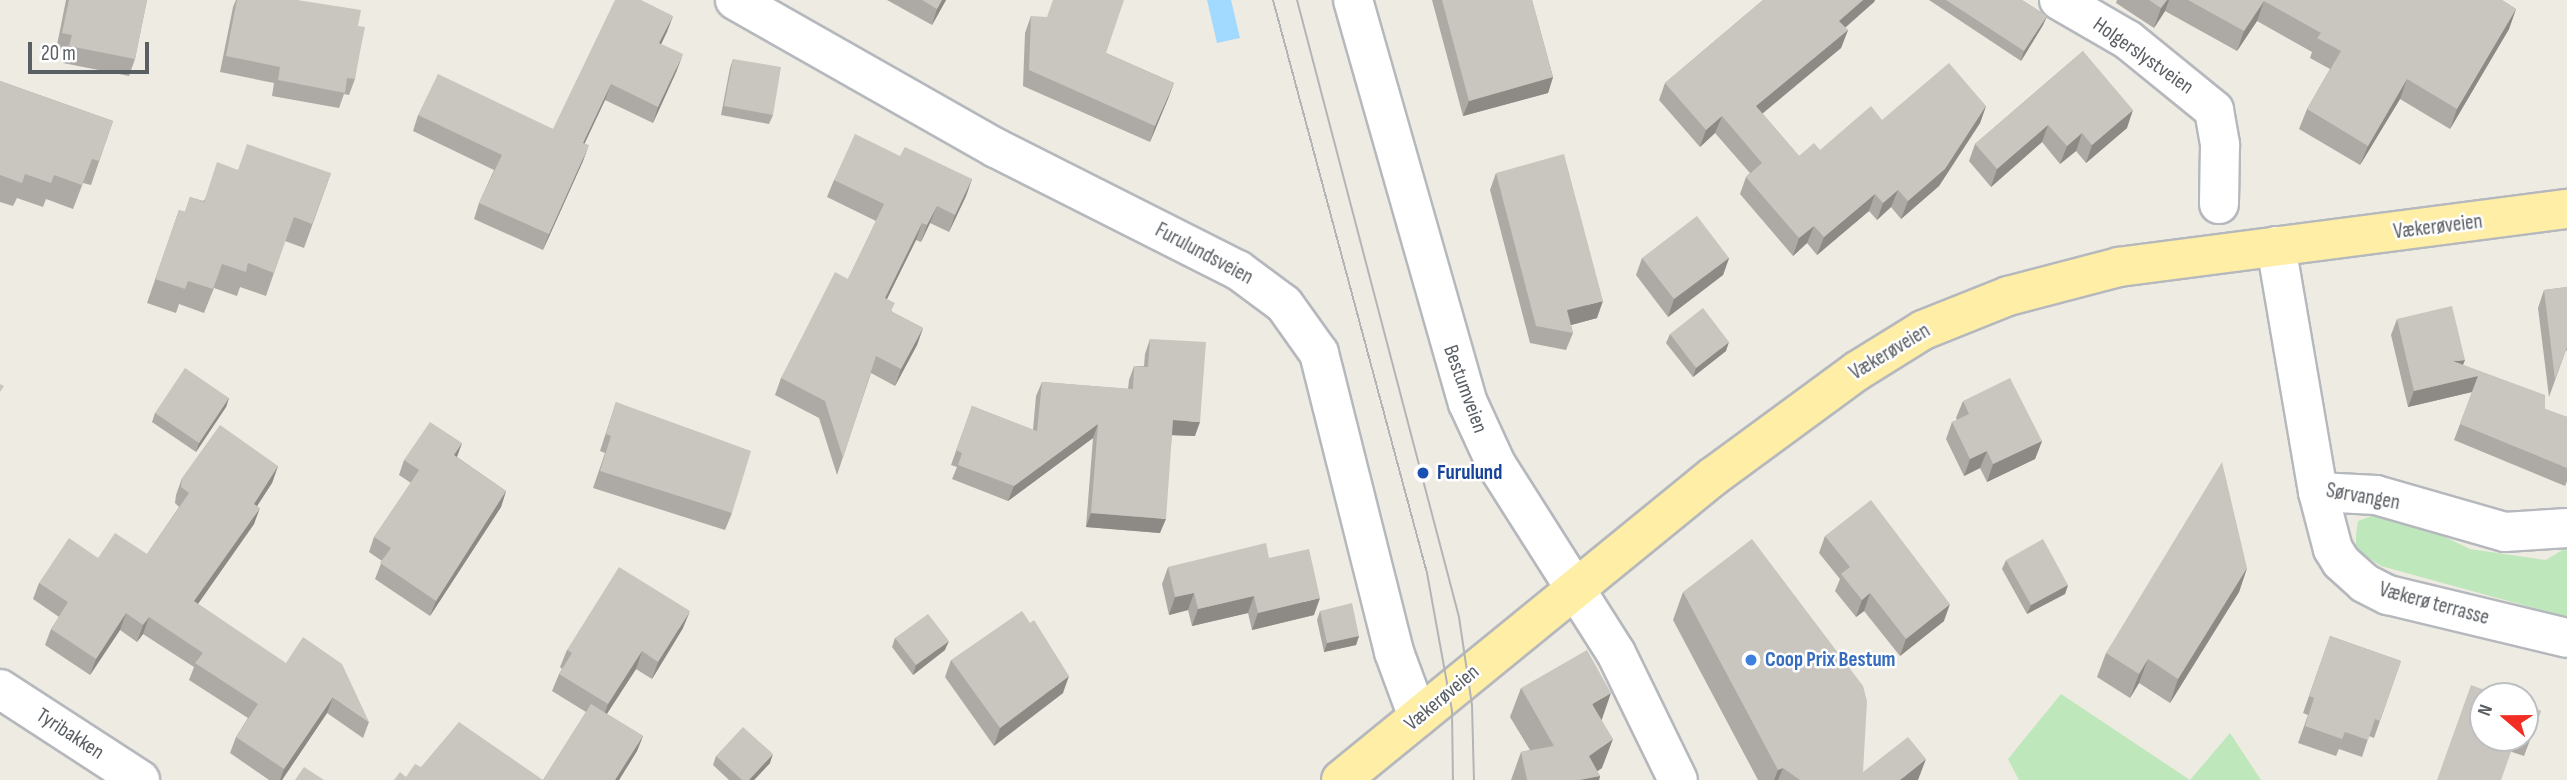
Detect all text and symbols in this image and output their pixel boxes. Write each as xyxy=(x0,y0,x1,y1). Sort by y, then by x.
street label: Holgerslystveien xyxy=(2088,12,2198,100)
scale bar xyxy=(32,28,152,72)
text: 20 m xyxy=(41,41,76,66)
street label: Vækerøveien xyxy=(2392,209,2484,245)
street label: Furulundsveien xyxy=(1151,218,1257,290)
street label: Vækerøveien xyxy=(1845,318,1935,386)
street label: Bestumveien xyxy=(1437,342,1493,436)
place label: Furulund xyxy=(1437,460,1502,486)
marker: Furulund xyxy=(1415,465,1431,481)
street label: Sørvangen xyxy=(2324,478,2402,516)
street label: Vækerø terrasse xyxy=(2376,577,2492,631)
place label: Coop Prix Bestum xyxy=(1765,647,1896,673)
marker: Coop Prix Bestum xyxy=(1743,652,1759,668)
street label: Vækerøveien xyxy=(1400,660,1484,736)
north arrow xyxy=(2469,682,2539,752)
text: N xyxy=(2473,702,2498,719)
street label: Tyribakken xyxy=(31,703,109,765)

